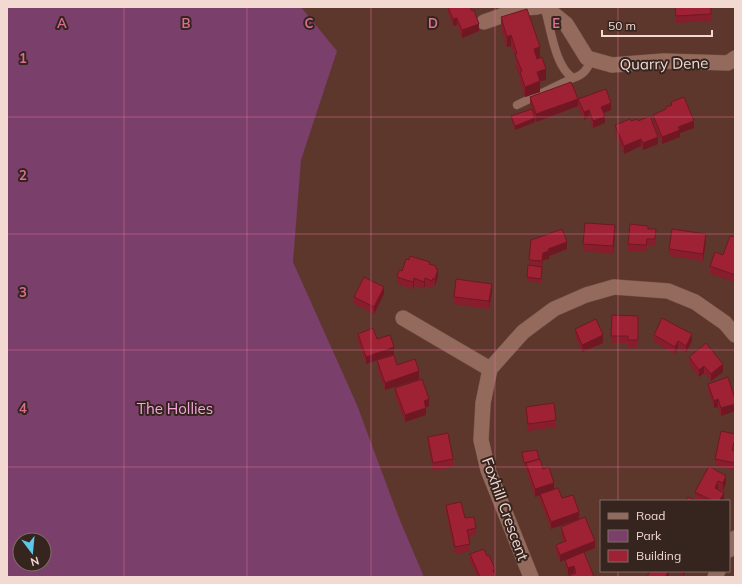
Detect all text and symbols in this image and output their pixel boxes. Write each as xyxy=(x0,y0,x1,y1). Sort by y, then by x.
scale bar xyxy=(602,12,712,38)
text: A xyxy=(57,15,67,31)
text: B xyxy=(182,15,191,31)
text: C xyxy=(305,15,314,31)
text: D xyxy=(428,15,438,31)
text: E xyxy=(552,15,560,31)
text: 50 m xyxy=(608,18,636,33)
text: 1 xyxy=(19,50,27,66)
street label: Quarry Dene xyxy=(619,53,709,74)
text: 2 xyxy=(19,167,27,183)
text: 3 xyxy=(19,284,27,300)
park label: The Hollies xyxy=(137,399,213,418)
text: 4 xyxy=(19,400,27,416)
street label: Foxhill Crescent xyxy=(478,455,533,563)
legend xyxy=(600,500,730,572)
text: Road xyxy=(636,508,665,523)
text: Park xyxy=(636,528,662,543)
north arrow xyxy=(12,532,52,572)
text: Building xyxy=(636,548,681,563)
text: N xyxy=(29,554,41,569)

